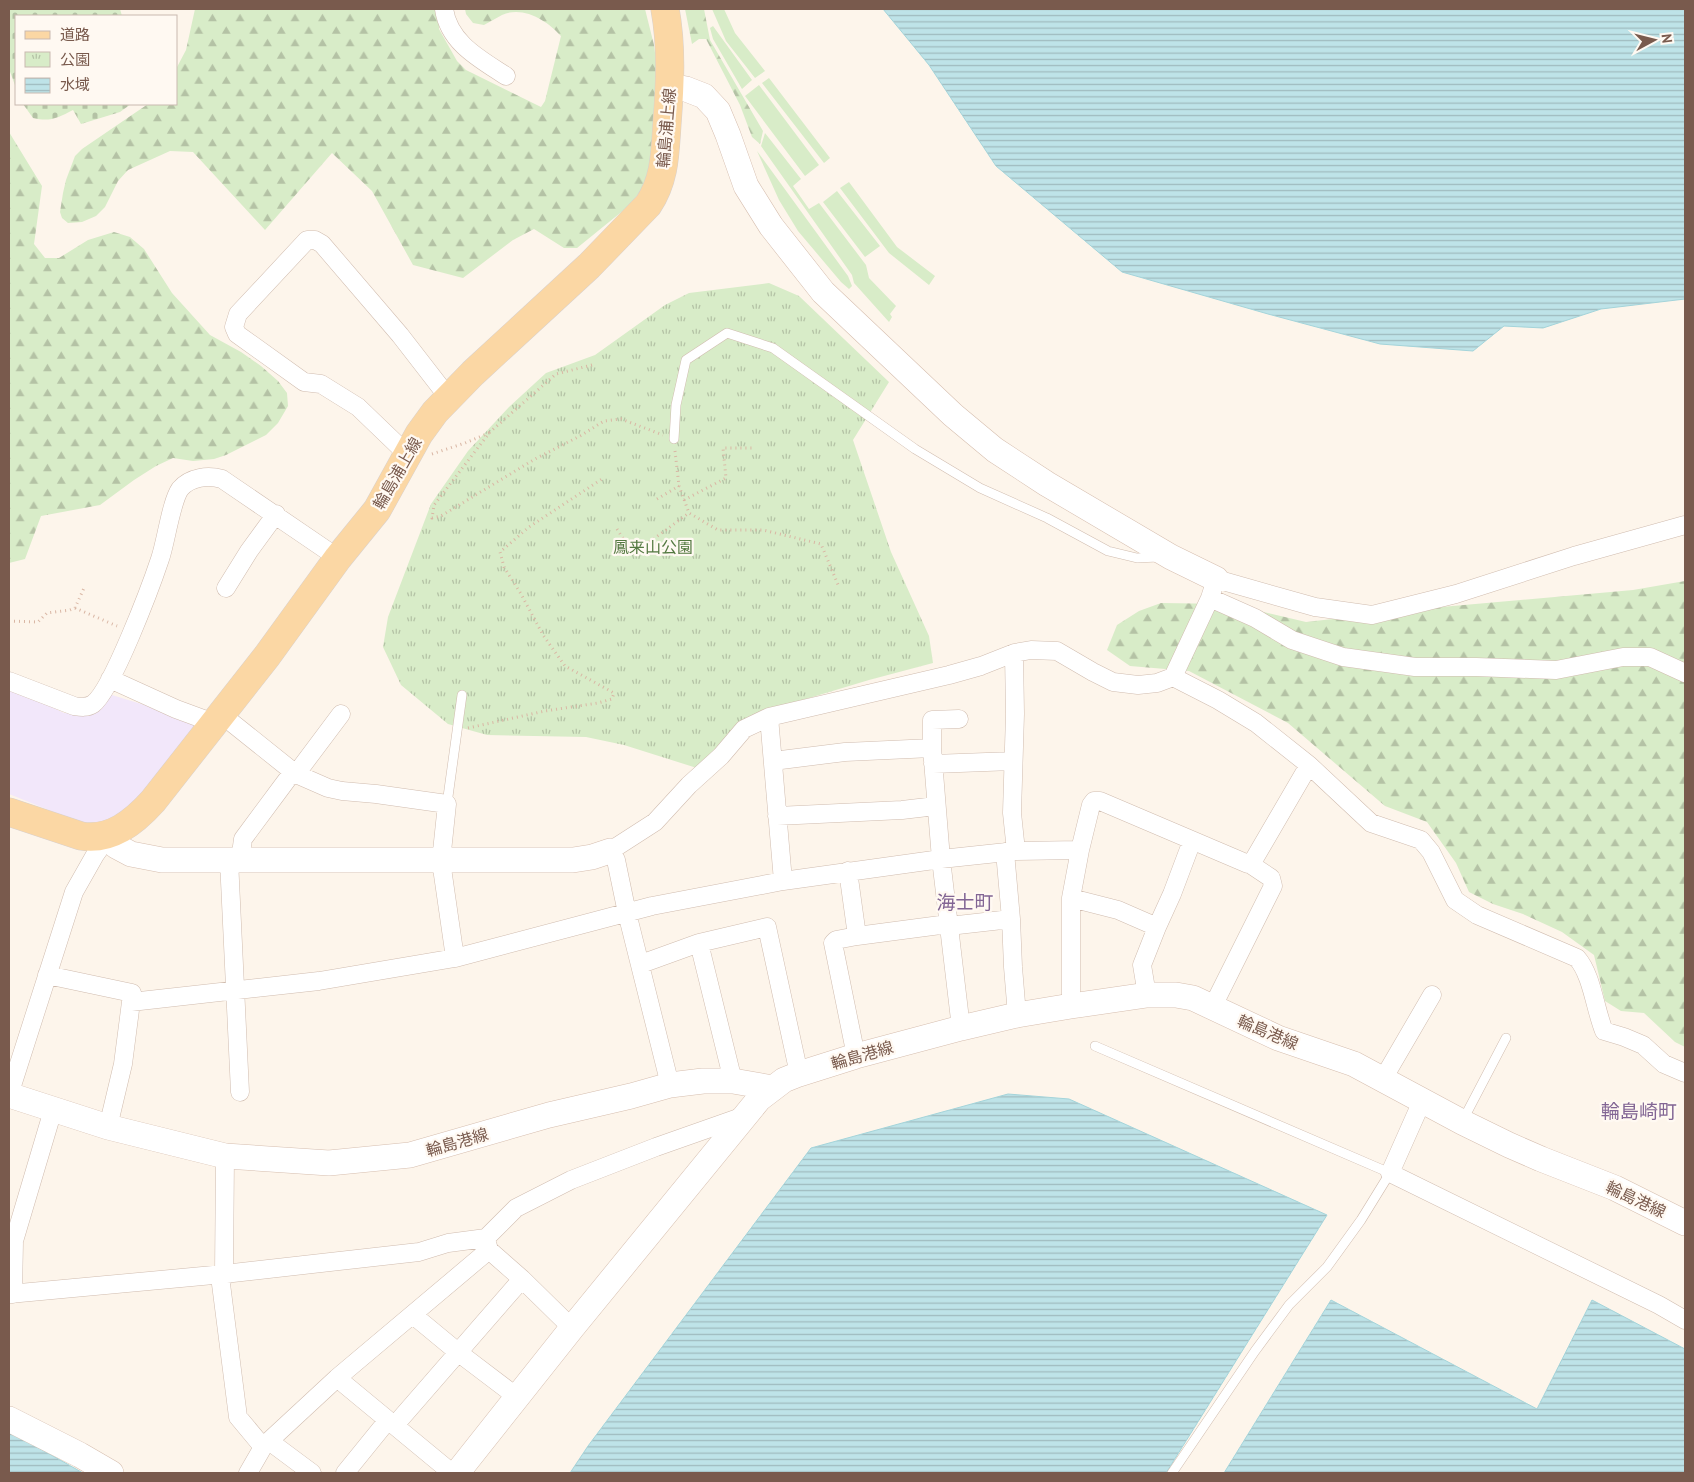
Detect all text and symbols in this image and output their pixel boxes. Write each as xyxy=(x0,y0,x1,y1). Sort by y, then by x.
legend xyxy=(15,15,178,105)
north arrow xyxy=(1629,15,1679,65)
text: 道路 xyxy=(60,25,90,44)
text: N xyxy=(1657,33,1676,44)
text: 公園 xyxy=(60,50,90,69)
text: 水域 xyxy=(60,75,90,94)
street label: 輪島浦上線 xyxy=(653,87,679,169)
street label: 輪島浦上線 xyxy=(368,433,426,513)
park label: 鳳来山公園 xyxy=(613,537,693,557)
district label: 海士町 xyxy=(936,890,994,914)
street label: 輪島港線 xyxy=(1235,1010,1301,1054)
street label: 輪島港線 xyxy=(828,1037,896,1073)
district label: 輪島崎町 xyxy=(1601,1099,1677,1123)
street label: 輪島港線 xyxy=(423,1124,491,1160)
street label: 輪島港線 xyxy=(1603,1176,1669,1222)

